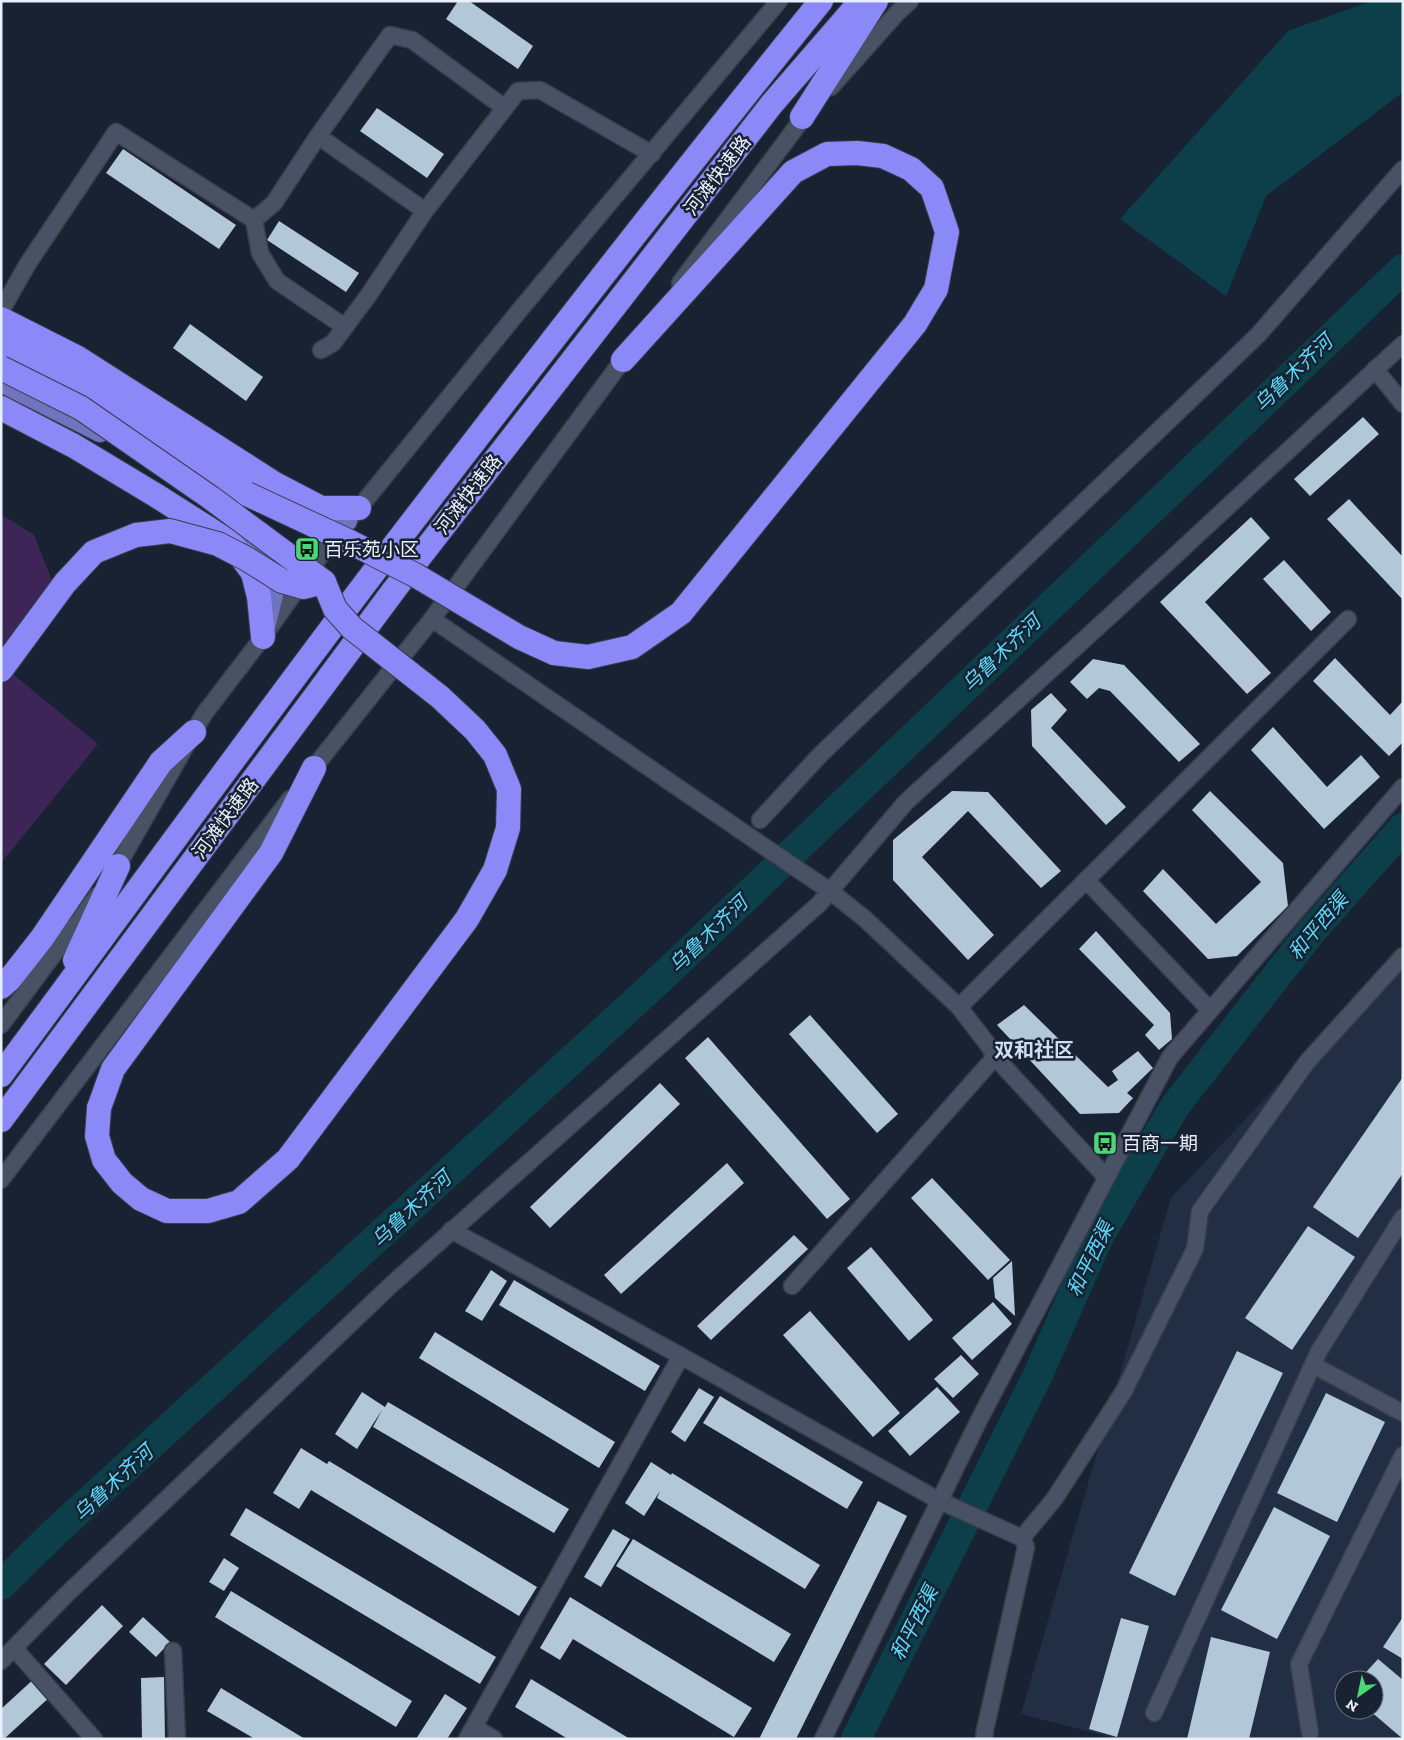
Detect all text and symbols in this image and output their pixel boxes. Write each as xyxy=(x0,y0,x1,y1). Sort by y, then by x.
street label: 河滩快速路 xyxy=(679,131,756,220)
water label: 乌鲁木齐河 xyxy=(1249,327,1340,416)
street label: 河滩快速路 xyxy=(430,450,507,539)
bus stop icon: 百乐苑小区 xyxy=(294,536,320,562)
place label: 百乐苑小区 xyxy=(324,538,419,561)
water label: 乌鲁木齐河 xyxy=(957,607,1048,696)
street label: 河滩快速路 xyxy=(188,773,263,863)
water label: 和平西渠 xyxy=(1283,885,1355,964)
water label: 乌鲁木齐河 xyxy=(664,888,755,977)
district label: 双和社区 xyxy=(994,1038,1074,1062)
bus stop icon: 百商一期 xyxy=(1092,1130,1118,1156)
place label: 百商一期 xyxy=(1122,1132,1198,1155)
water label: 乌鲁木齐河 xyxy=(366,1163,459,1252)
water label: 和平西渠 xyxy=(1062,1215,1120,1300)
water label: 乌鲁木齐河 xyxy=(68,1437,161,1526)
water label: 和平西渠 xyxy=(885,1579,944,1664)
north arrow xyxy=(1334,1670,1384,1720)
text: N xyxy=(1343,1695,1361,1716)

